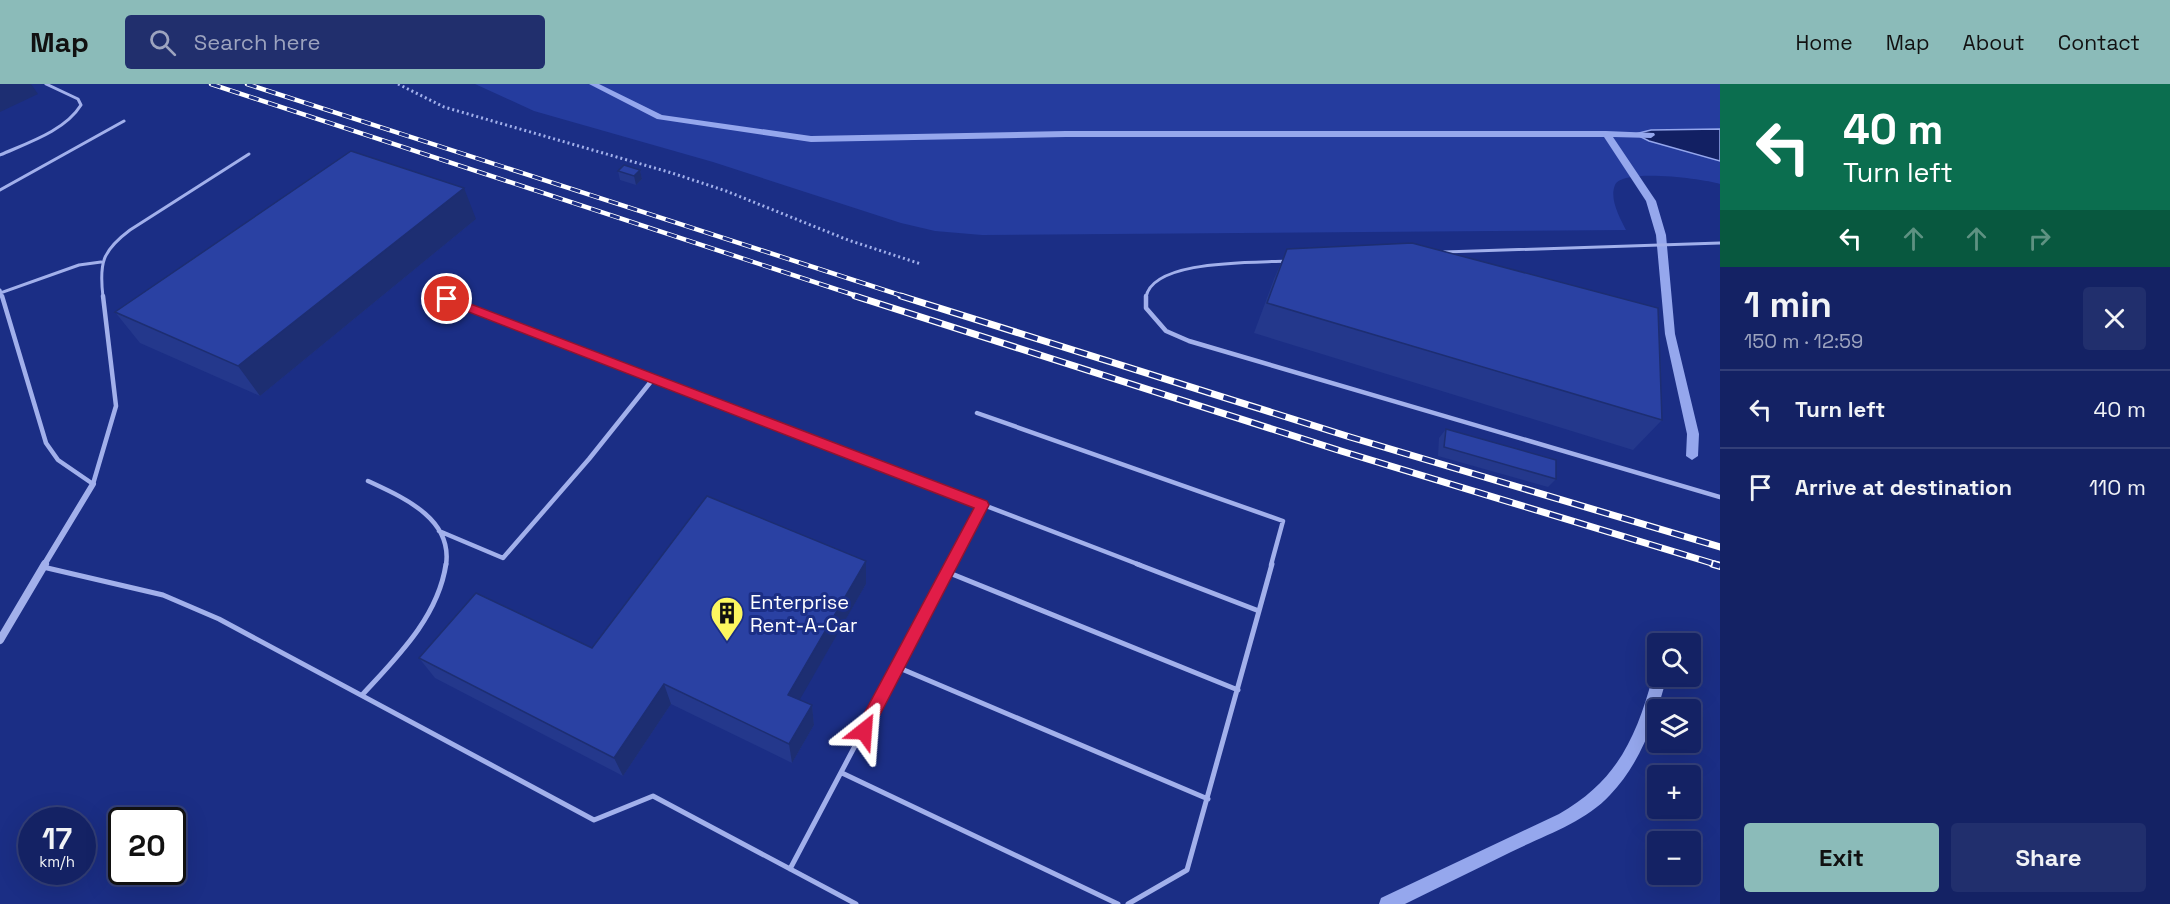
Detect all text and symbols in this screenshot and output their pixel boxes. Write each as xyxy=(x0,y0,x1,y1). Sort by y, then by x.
search box xyxy=(125,15,545,69)
text: Map xyxy=(30,24,89,60)
icon: search xyxy=(146,26,179,59)
text: Search here xyxy=(194,28,321,56)
text: Home xyxy=(1795,29,1853,56)
text: Map xyxy=(1886,29,1930,56)
text: About xyxy=(1963,29,2025,56)
text: Contact xyxy=(2058,29,2140,56)
text: 40 m xyxy=(1843,103,1943,156)
icon: left xyxy=(1744,108,1822,186)
text: Turn left xyxy=(1843,155,1953,190)
icon: left xyxy=(1834,222,1867,255)
icon: ahead xyxy=(1897,222,1930,255)
icon: ahead xyxy=(1960,222,1993,255)
icon: right xyxy=(2023,222,2056,255)
pin xyxy=(421,273,472,324)
icon: arrive xyxy=(430,282,463,315)
text: 1 min xyxy=(1744,282,1832,328)
button: close xyxy=(2083,287,2146,350)
text: 150 m · 12:59 xyxy=(1744,328,1863,354)
icon: left xyxy=(1744,393,1777,426)
text: Turn left xyxy=(1795,395,1885,423)
text: 40 m xyxy=(2094,395,2146,423)
icon: arrive xyxy=(1744,471,1777,504)
text: Arrive at destination xyxy=(1795,473,2012,501)
text: 110 m xyxy=(2089,473,2146,501)
place label: Enterprise Rent-A-Car xyxy=(750,589,857,638)
building icon: Enterprise Rent-A-Car xyxy=(709,595,745,642)
map controls xyxy=(1647,633,1701,885)
button: search xyxy=(1647,633,1701,687)
position arrow xyxy=(832,699,896,763)
button: layers xyxy=(1647,699,1701,753)
button: + xyxy=(1647,765,1701,819)
speed limit sign: 20 xyxy=(108,807,186,885)
text: 17 xyxy=(42,819,72,858)
button: Exit xyxy=(1744,823,1939,892)
button: Share xyxy=(1951,823,2146,892)
button: − xyxy=(1647,831,1701,885)
text: km/h xyxy=(39,852,75,871)

